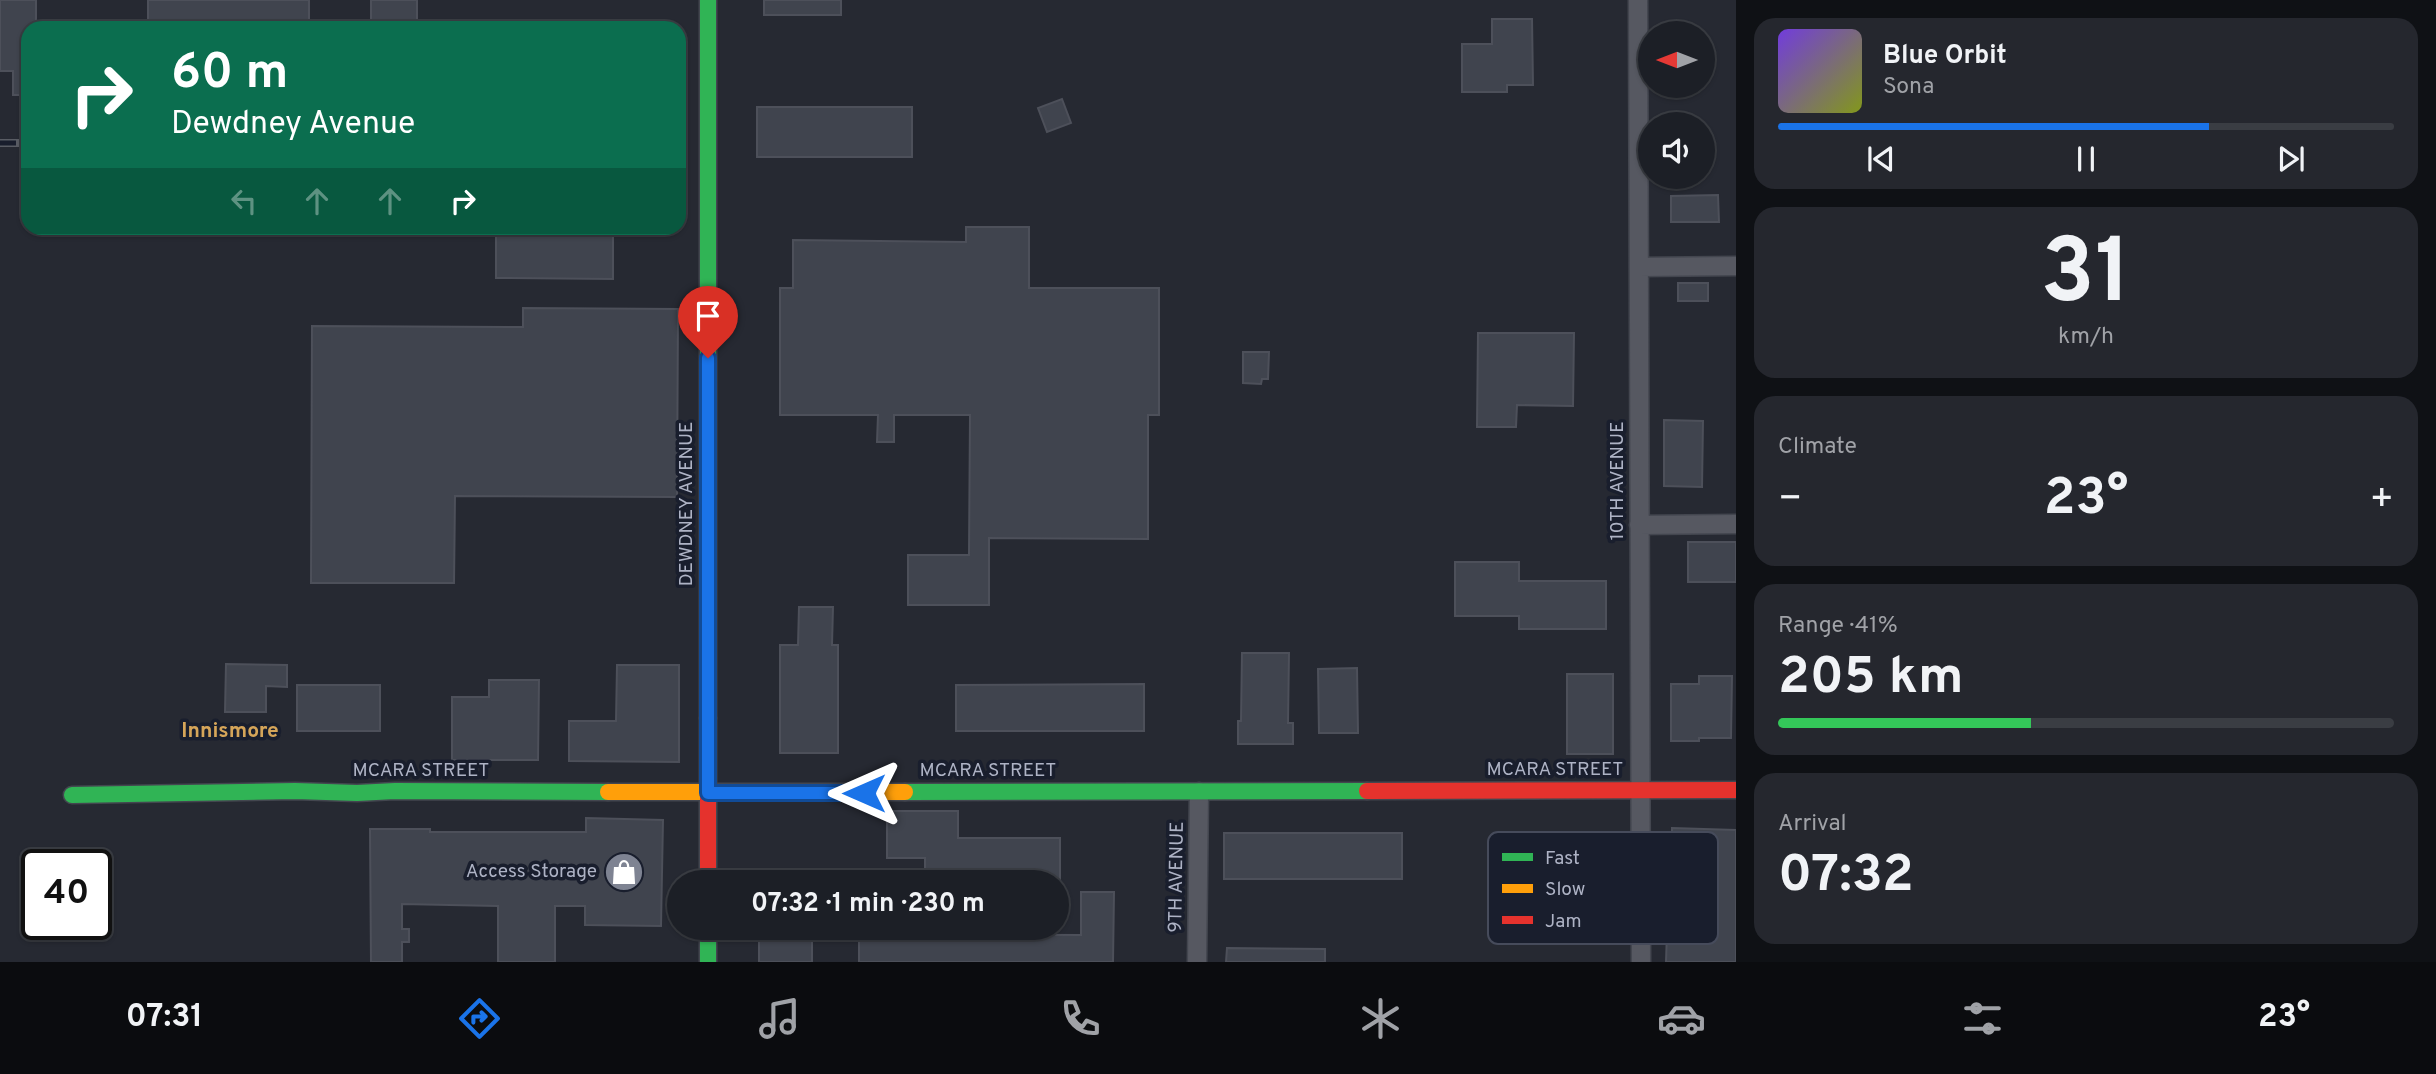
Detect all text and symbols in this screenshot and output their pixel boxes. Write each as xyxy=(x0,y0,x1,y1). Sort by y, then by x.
north arrow xyxy=(1638,21,1715,98)
map controls xyxy=(1638,21,1715,189)
text: Blue Orbit xyxy=(1883,40,2007,73)
text: 60 m xyxy=(171,44,289,106)
icon: right xyxy=(56,49,147,140)
text: Sona xyxy=(1883,73,1934,102)
text: Dewdney Avenue xyxy=(171,105,415,145)
button: sound xyxy=(1638,112,1715,189)
icon: previous xyxy=(1862,140,1900,178)
icon: pause xyxy=(2067,140,2105,178)
icon: next xyxy=(2272,140,2310,178)
icon: left xyxy=(225,182,263,220)
icon: ahead xyxy=(298,182,336,220)
icon: ahead xyxy=(371,182,409,220)
icon: right xyxy=(444,182,482,220)
text: 31 xyxy=(2041,220,2131,335)
pin xyxy=(678,286,738,358)
icon: arrive xyxy=(689,297,727,335)
text: km/h xyxy=(2058,323,2114,352)
street label: 10TH AVENUE xyxy=(1606,421,1630,541)
street label: DEWDNEY AVENUE xyxy=(675,422,699,586)
text: Climate xyxy=(1778,433,1857,462)
text: 23° xyxy=(2044,467,2128,533)
text: − xyxy=(1778,476,1803,525)
text: + xyxy=(2369,476,2394,525)
text: Range · 41% xyxy=(1778,612,1898,641)
text: 205 km xyxy=(1778,646,1963,712)
district label: Innismore xyxy=(181,718,279,745)
position arrow xyxy=(827,756,901,830)
street label: MCARA STREET xyxy=(1487,758,1623,782)
street label: MCARA STREET xyxy=(353,759,489,783)
street label: MCARA STREET xyxy=(920,759,1056,783)
text: Arrival xyxy=(1778,810,1847,839)
street label: 9TH AVENUE xyxy=(1164,821,1190,933)
legend xyxy=(1488,832,1718,944)
text: 07:32 xyxy=(1778,844,1914,910)
text: Fast xyxy=(1545,847,1580,871)
speed limit sign: 40 xyxy=(21,849,112,940)
shop icon: Access Storage xyxy=(603,851,645,893)
place label: Access Storage xyxy=(466,860,597,884)
text: Slow xyxy=(1545,878,1585,902)
text: 07:32 · 1 min · 230 m xyxy=(751,888,985,921)
text: Jam xyxy=(1545,910,1582,934)
icon: directions xyxy=(455,994,504,1043)
icon: music xyxy=(755,994,804,1043)
icon: phone xyxy=(1056,994,1105,1043)
icon: climate xyxy=(1356,994,1405,1043)
icon: car xyxy=(1657,994,1706,1043)
icon: filters xyxy=(1958,994,2007,1043)
text: 07:31 xyxy=(126,998,203,1038)
text: 23° xyxy=(2258,998,2310,1038)

